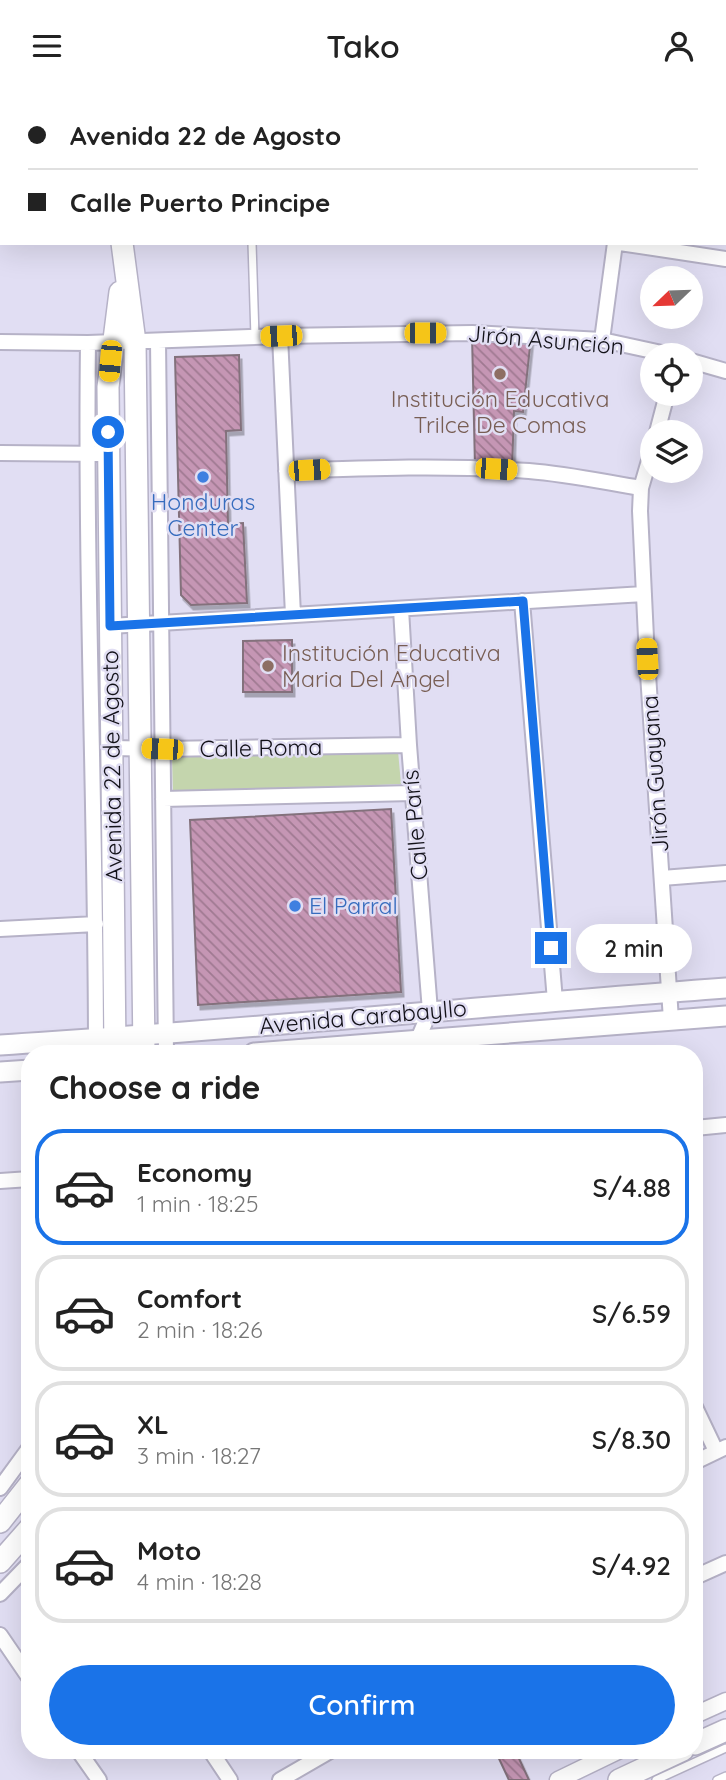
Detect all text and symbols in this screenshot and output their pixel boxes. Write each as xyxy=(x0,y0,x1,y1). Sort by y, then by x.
text: Tako xyxy=(326,26,400,66)
icon: menu xyxy=(28,27,66,65)
icon: person xyxy=(660,27,698,65)
text: Avenida 22 de Agosto xyxy=(70,119,341,152)
text: Calle Puerto Principe xyxy=(70,186,330,219)
north arrow xyxy=(640,266,704,329)
map controls xyxy=(640,266,703,483)
street label: Jirón Asunción xyxy=(467,318,625,361)
car xyxy=(405,323,447,344)
car xyxy=(260,325,303,347)
car xyxy=(98,339,123,383)
button: locate xyxy=(640,343,703,406)
marker: Institución Educativa Trilce De Comas xyxy=(492,366,508,382)
place label: Institución Educativa Trilce De Comas xyxy=(391,384,609,439)
route start xyxy=(92,416,124,448)
button: layers xyxy=(640,420,703,483)
car xyxy=(475,457,518,481)
car xyxy=(288,458,331,482)
marker: Honduras Center xyxy=(195,469,211,485)
place label: Honduras Center xyxy=(151,487,255,542)
car xyxy=(636,637,659,681)
place label: Institución Educativa Maria Del Angel xyxy=(282,638,501,693)
street label: Avenida 22 de Agosto xyxy=(95,650,128,882)
marker: Institución Educativa Maria Del Angel xyxy=(260,658,276,674)
street label: Jirón Guayana xyxy=(635,694,674,854)
street label: Calle Roma xyxy=(199,732,323,763)
car xyxy=(141,738,184,760)
street label: Calle París xyxy=(395,769,434,881)
place label: El Parral xyxy=(309,891,398,920)
marker: El Parral xyxy=(287,898,303,914)
callout: 2 min xyxy=(576,923,691,973)
route end xyxy=(535,932,567,964)
text: 2 min xyxy=(604,934,664,963)
street label: Avenida Carabayllo xyxy=(258,993,468,1040)
text: Choose a ride xyxy=(49,1067,261,1107)
icon: car xyxy=(53,1156,116,1219)
text: Economy xyxy=(137,1156,252,1189)
text: S/4.88 xyxy=(592,1171,671,1204)
text: 1 min · 18:25 xyxy=(137,1189,259,1218)
icon: car xyxy=(53,1282,116,1345)
text: Comfort xyxy=(137,1282,242,1315)
text: S/6.59 xyxy=(592,1297,671,1330)
text: 2 min · 18:26 xyxy=(137,1315,263,1344)
icon: car xyxy=(53,1408,116,1471)
text: XL xyxy=(137,1408,169,1441)
text: S/8.30 xyxy=(592,1423,671,1456)
text: 3 min · 18:27 xyxy=(137,1441,261,1470)
icon: car xyxy=(53,1534,116,1597)
text: Moto xyxy=(137,1534,201,1567)
text: S/4.92 xyxy=(591,1549,671,1582)
text: 4 min · 18:28 xyxy=(137,1567,262,1596)
button: Confirm xyxy=(49,1665,675,1745)

